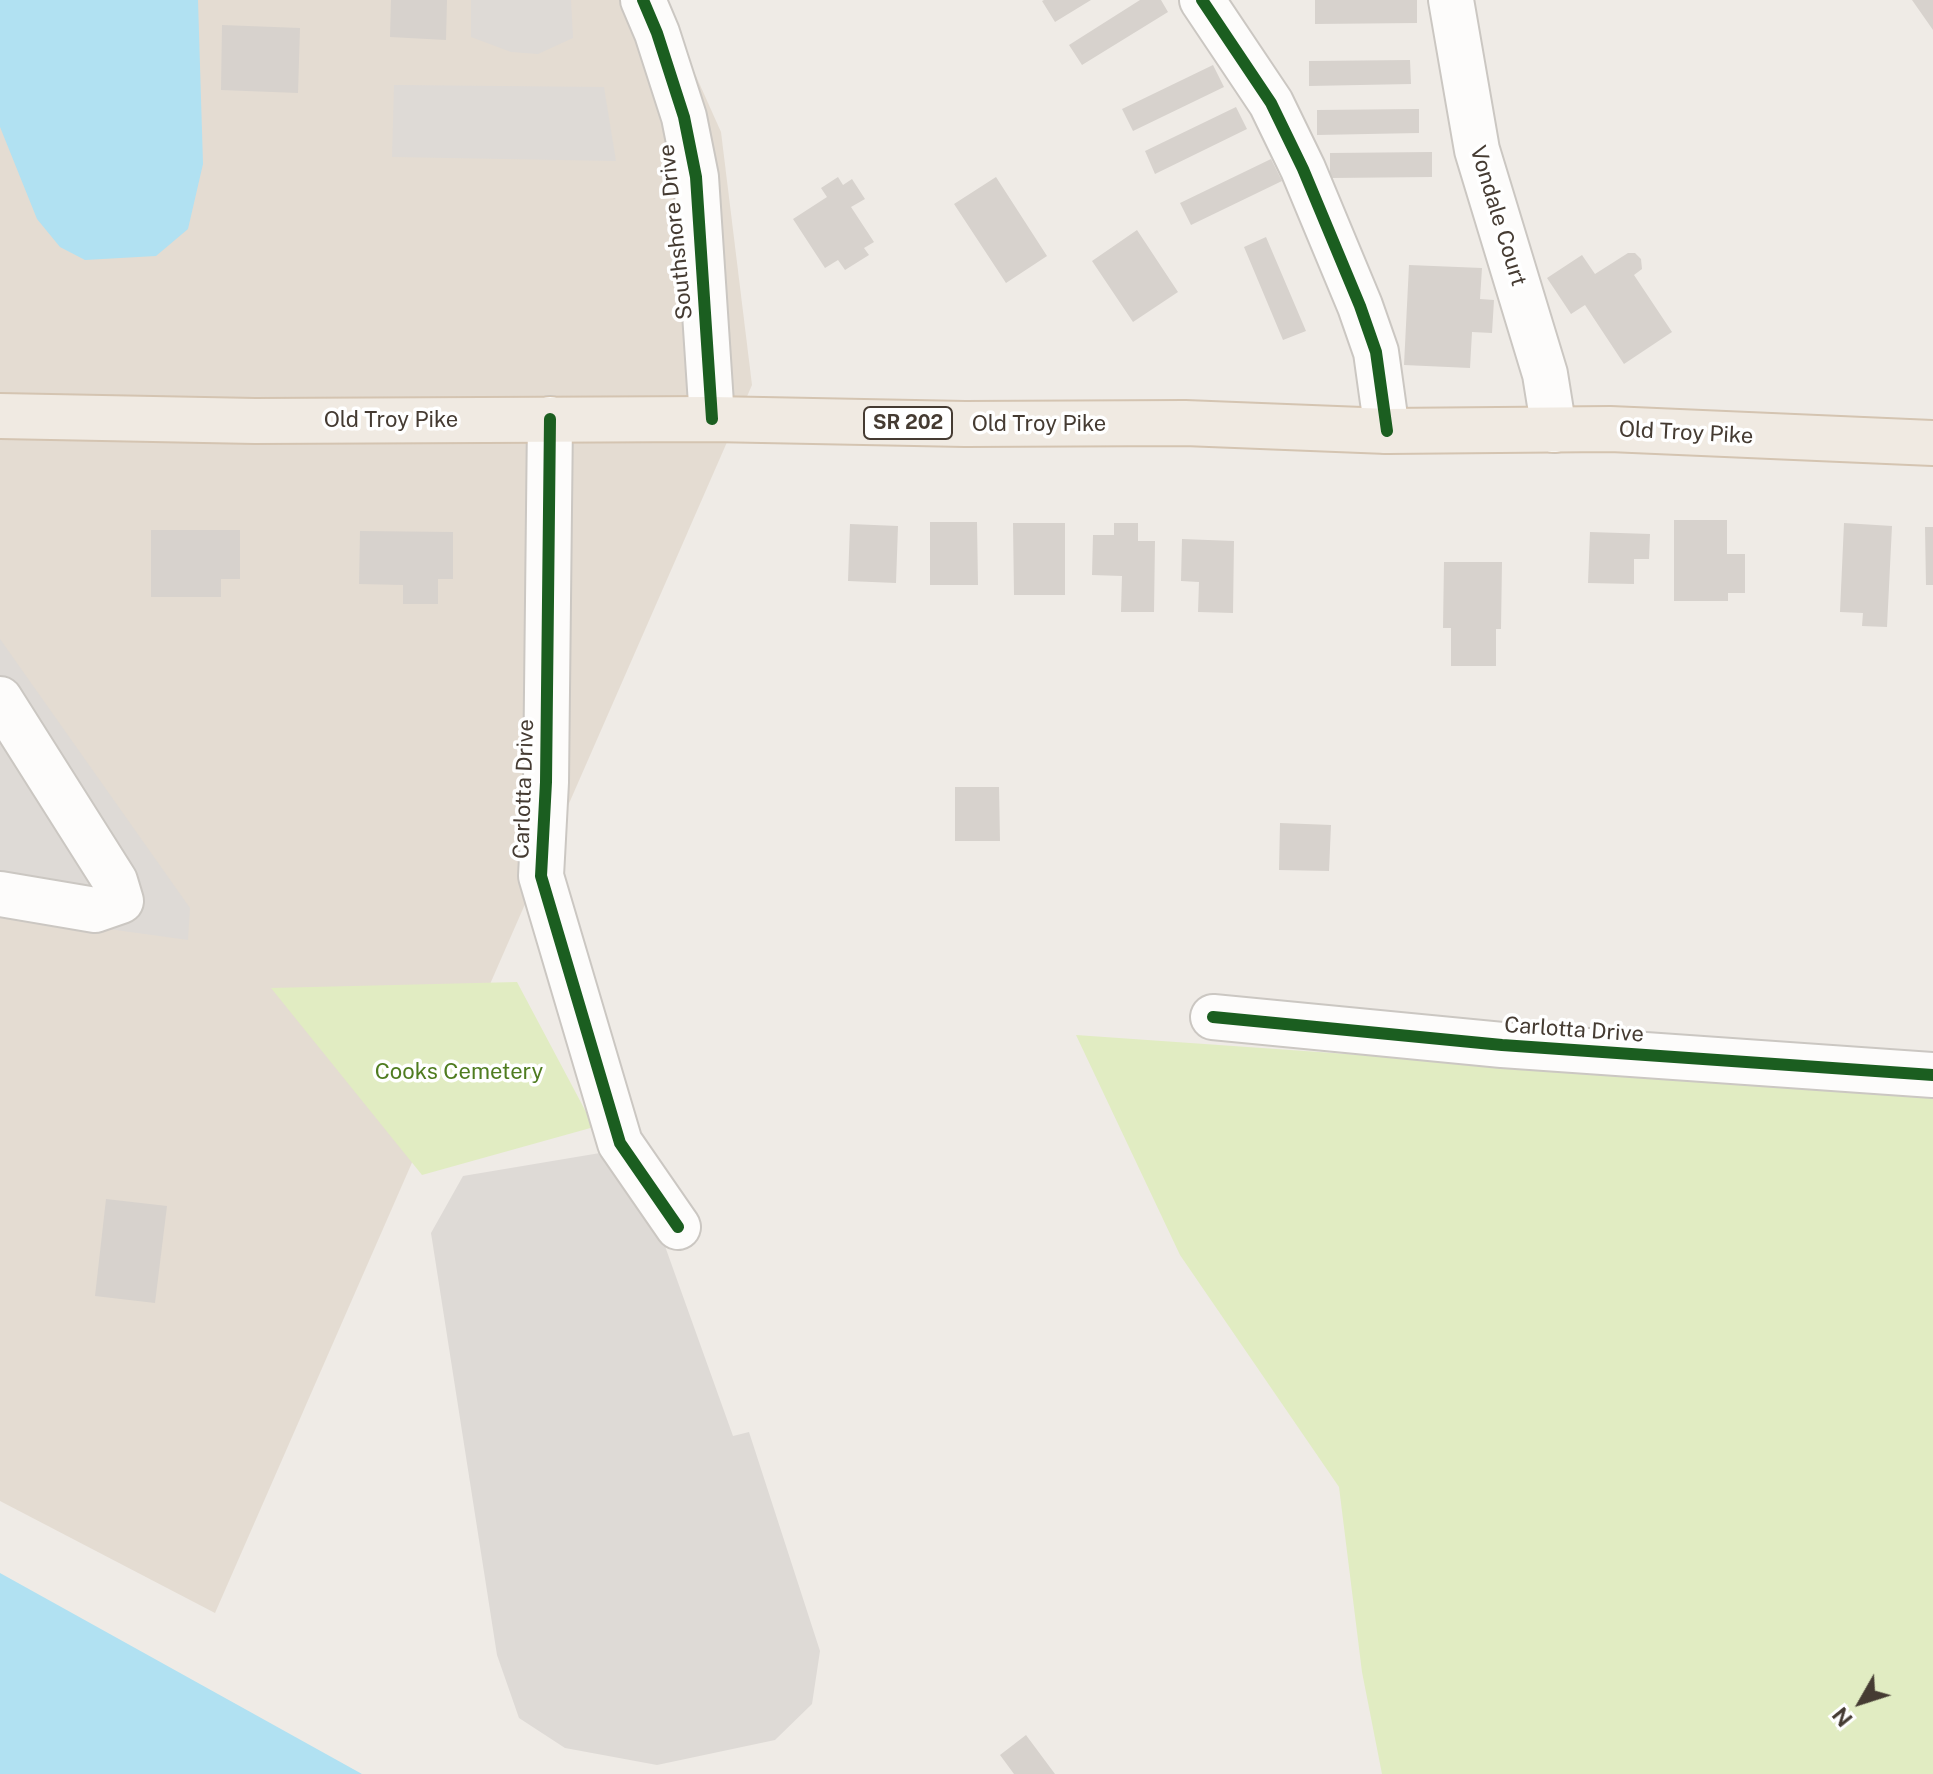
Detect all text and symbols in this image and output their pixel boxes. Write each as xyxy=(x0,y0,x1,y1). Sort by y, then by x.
street label: Southshore Drive xyxy=(654,143,698,321)
street label: Vondale Court xyxy=(1464,143,1532,289)
street label: Old Troy Pike xyxy=(324,407,458,433)
road number: SR 202 xyxy=(864,407,952,439)
street label: Old Troy Pike xyxy=(972,411,1106,437)
street label: Old Troy Pike xyxy=(1618,416,1754,450)
street label: Carlotta Drive xyxy=(508,719,540,859)
street label: Carlotta Drive xyxy=(1503,1012,1645,1048)
park label: Cooks Cemetery xyxy=(375,1059,543,1085)
north arrow xyxy=(1821,1662,1901,1742)
text: N xyxy=(1827,1702,1858,1732)

